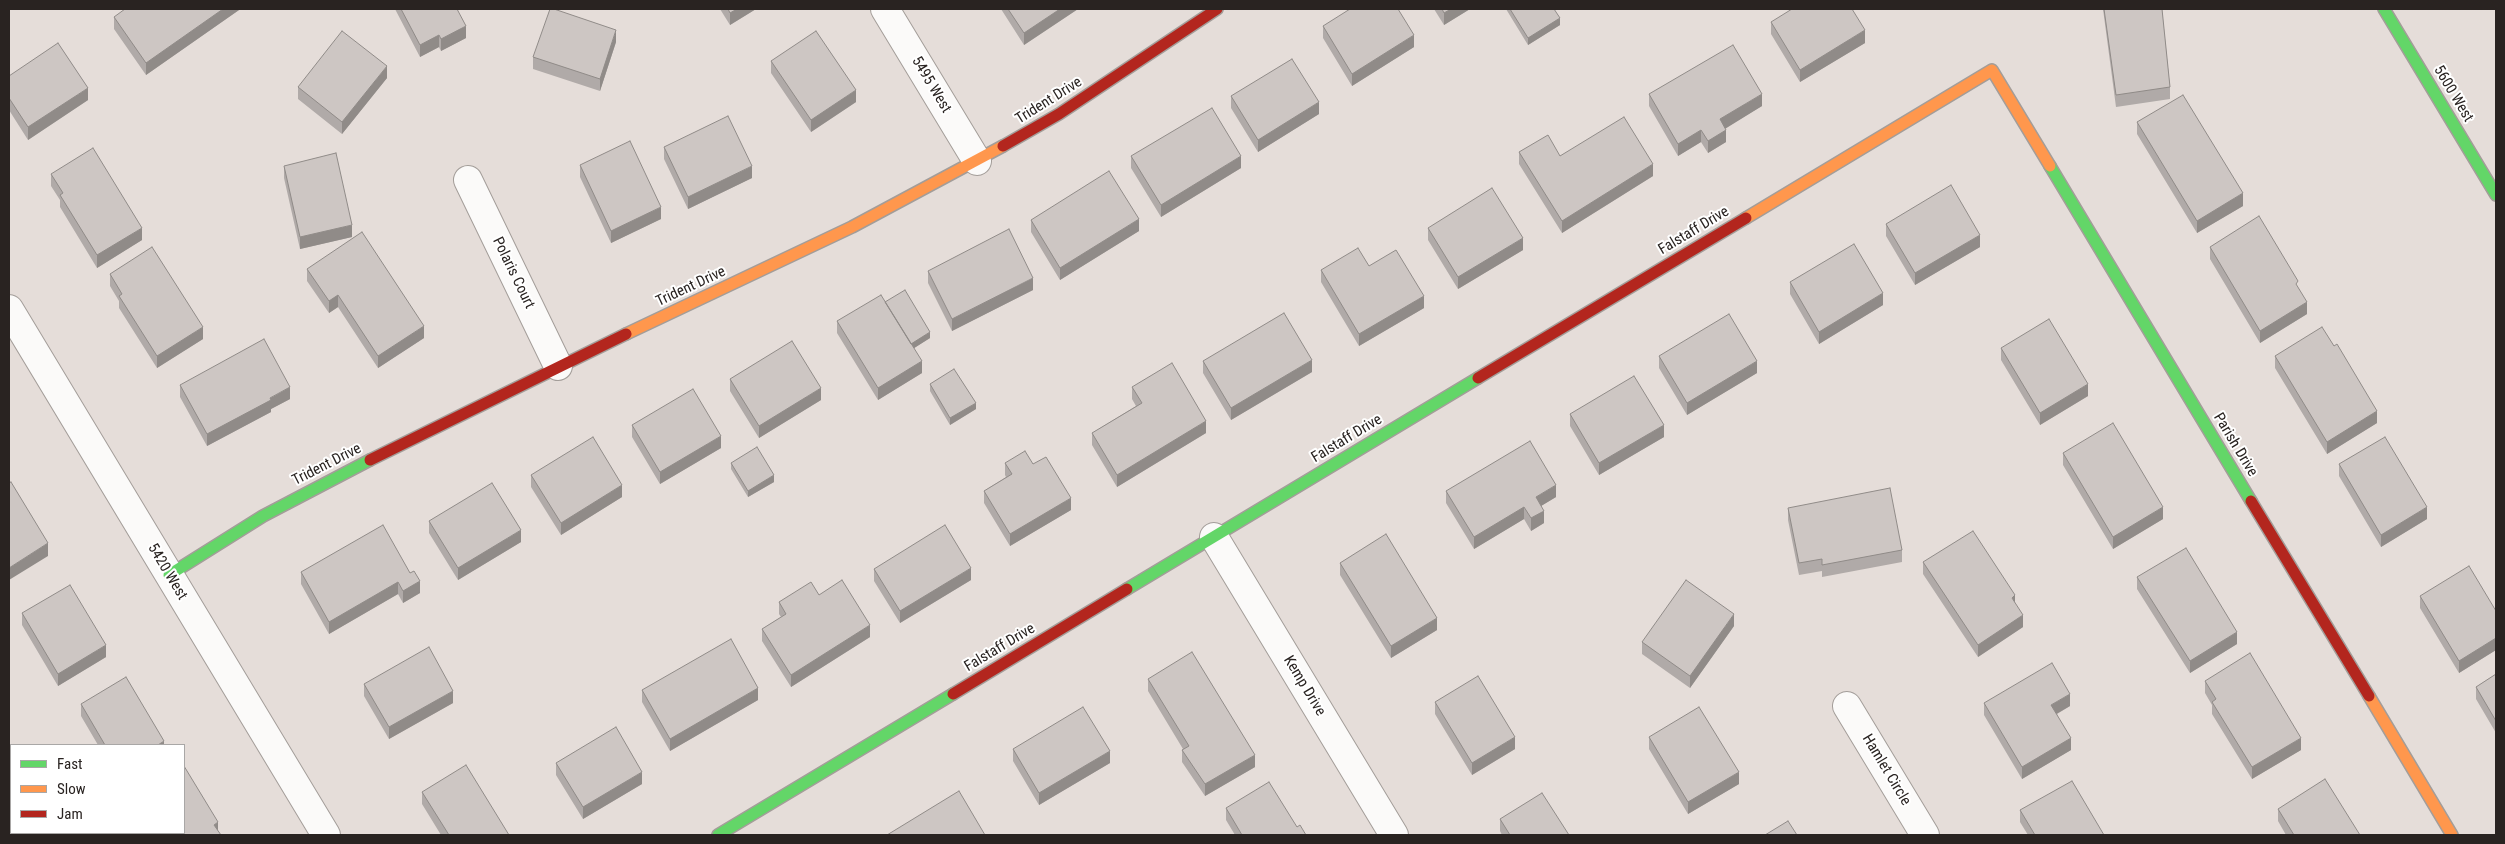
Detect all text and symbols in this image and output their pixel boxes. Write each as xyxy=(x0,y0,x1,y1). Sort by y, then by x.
street label: 5495 West xyxy=(907,54,955,116)
street label: 5600 West xyxy=(2429,63,2477,125)
street label: Trident Drive xyxy=(1013,74,1085,128)
street label: Falstaff Drive xyxy=(1656,203,1732,259)
street label: Polaris Court xyxy=(488,234,538,312)
street label: Trident Drive xyxy=(653,263,729,311)
street label: Parish Drive xyxy=(2209,410,2261,480)
street label: Falstaff Drive xyxy=(1309,411,1385,467)
street label: Trident Drive xyxy=(290,440,364,490)
street label: 5420 West xyxy=(143,541,191,603)
street label: Falstaff Drive xyxy=(962,620,1038,676)
street label: Kemp Drive xyxy=(1279,653,1329,719)
street label: Hamlet Circle xyxy=(1858,731,1914,809)
legend xyxy=(10,744,185,834)
text: Fast xyxy=(57,755,82,773)
text: Slow xyxy=(57,780,86,798)
text: Jam xyxy=(57,805,83,823)

